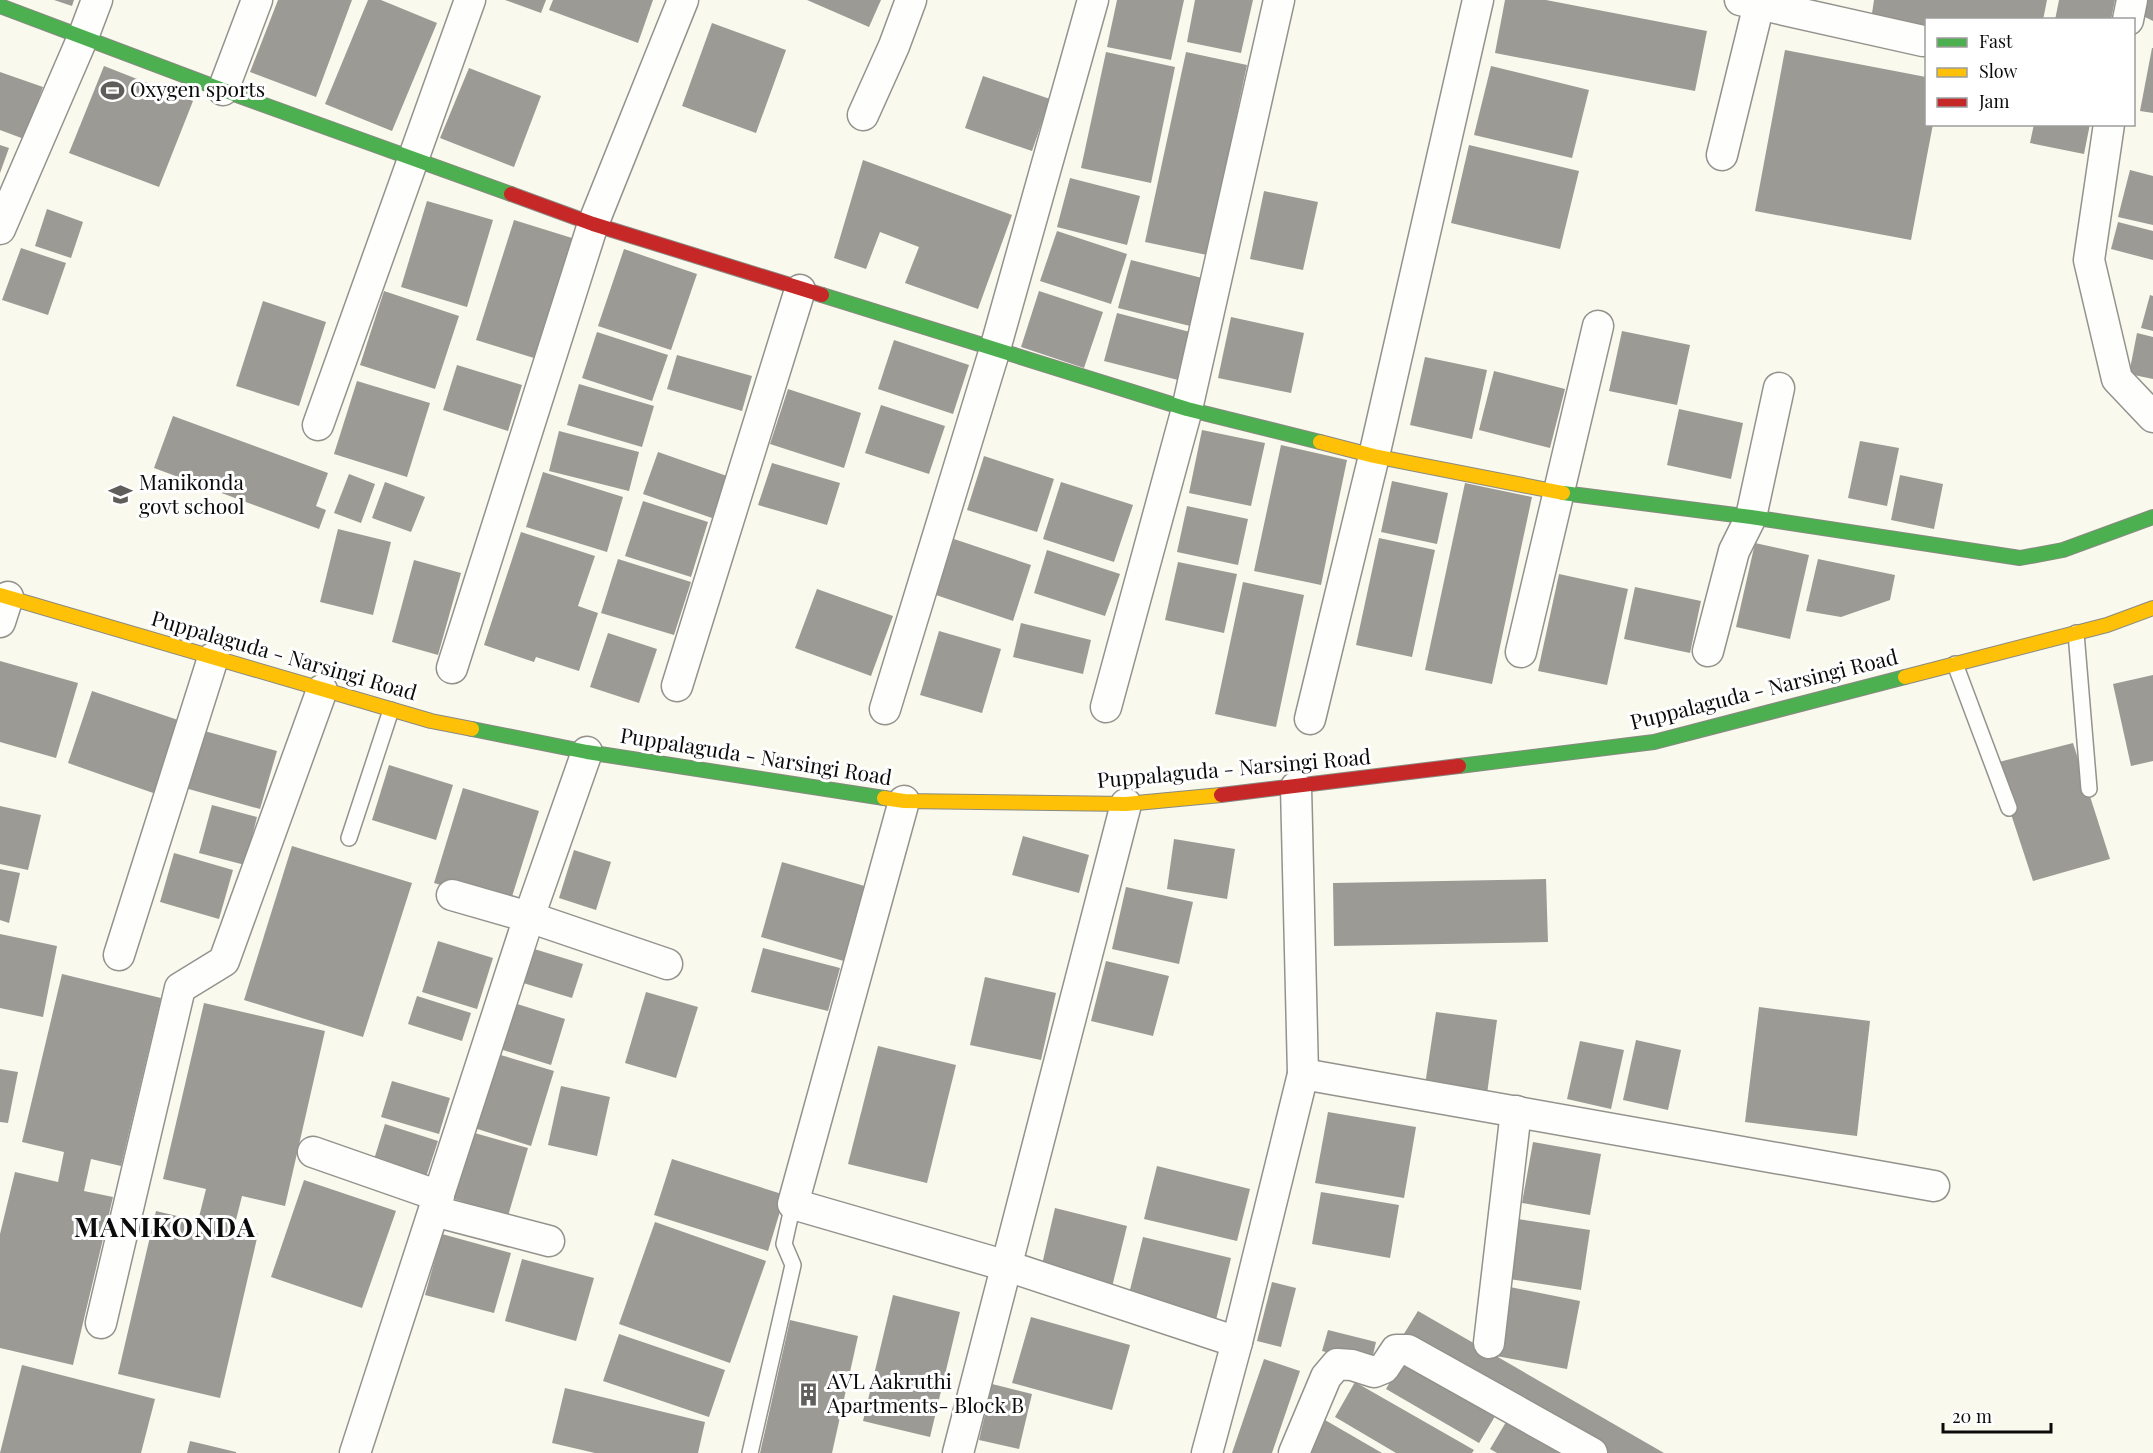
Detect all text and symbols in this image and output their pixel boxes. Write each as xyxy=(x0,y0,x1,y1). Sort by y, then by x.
legend xyxy=(1925,18,2135,126)
text: Fast xyxy=(1979,29,2013,53)
text: Slow xyxy=(1979,59,2017,83)
place label: Oxygen sports xyxy=(130,74,265,102)
sports icon: Oxygen sports xyxy=(99,77,125,103)
text: Jam xyxy=(1978,89,2009,113)
place label: Manikonda govt school xyxy=(139,467,245,519)
school or university icon: Manikonda govt school xyxy=(108,482,134,508)
street label: Puppalaguda - Narsingi Road xyxy=(149,603,420,705)
street label: Puppalaguda - Narsingi Road xyxy=(1627,641,1900,735)
street label: Puppalaguda - Narsingi Road xyxy=(618,720,894,790)
street label: Puppalaguda - Narsingi Road xyxy=(1096,741,1372,793)
district label: MANIKONDA xyxy=(74,1208,256,1244)
place label: AVL Aakruthi Apartments- Block B xyxy=(826,1366,1024,1418)
building icon: AVL Aakruthi Apartments- Block B xyxy=(796,1381,822,1407)
scale bar xyxy=(1943,1396,2051,1434)
text: 20 m xyxy=(1952,1404,1992,1428)

